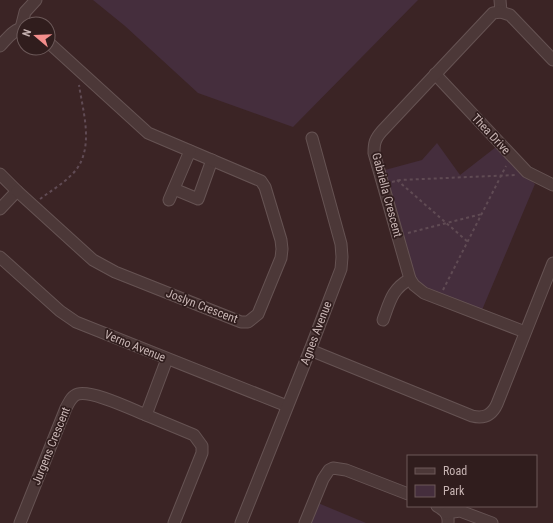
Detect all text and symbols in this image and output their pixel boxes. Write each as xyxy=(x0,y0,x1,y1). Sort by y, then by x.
north arrow xyxy=(16,16,56,56)
text: N xyxy=(20,27,34,38)
street label: Thea Drive xyxy=(469,111,513,157)
street label: Gabriella Crescent xyxy=(369,151,405,239)
street label: Joslyn Crescent xyxy=(164,286,240,326)
street label: Agnes Avenue xyxy=(297,299,335,367)
street label: Verno Avenue xyxy=(102,327,168,365)
street label: Jurgens Crescent xyxy=(29,405,73,487)
legend xyxy=(407,455,537,507)
text: Road xyxy=(443,464,467,478)
text: Park xyxy=(443,484,465,498)

